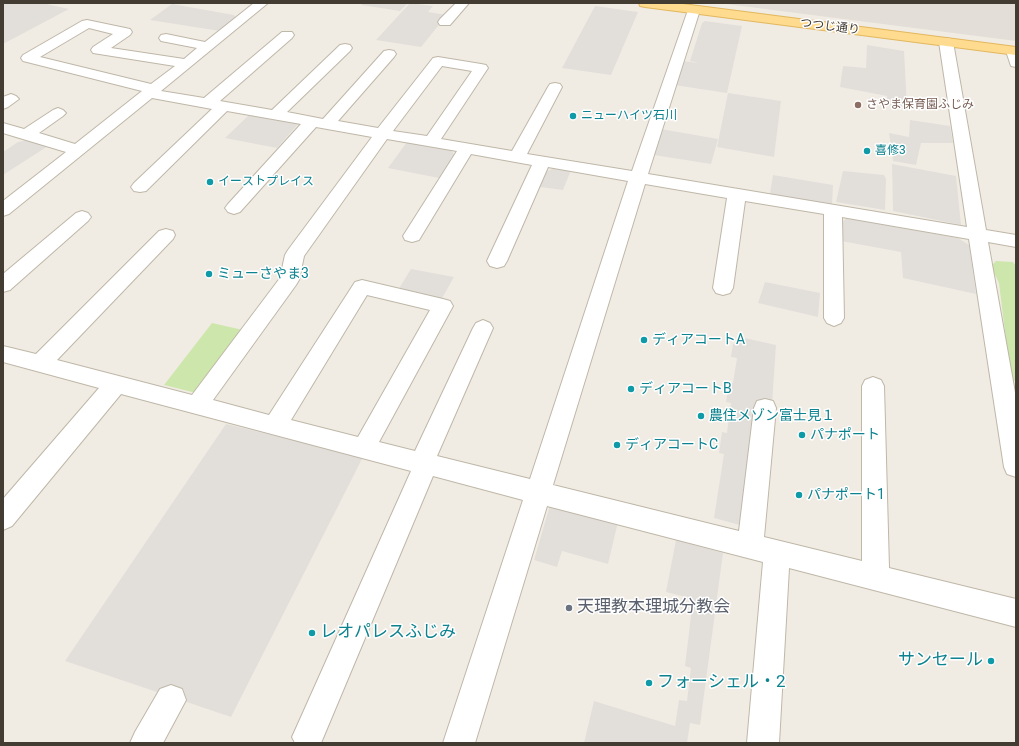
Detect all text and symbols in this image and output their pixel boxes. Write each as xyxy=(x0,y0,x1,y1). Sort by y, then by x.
street label: つつじ通り xyxy=(799,16,861,38)
place label: さやま保育園ふじみ xyxy=(866,98,974,112)
marker: さやま保育園ふじみ xyxy=(853,100,863,110)
place label: ニューハイツ石川 xyxy=(581,109,677,123)
marker: ニューハイツ石川 xyxy=(568,111,578,121)
place label: 喜修3 xyxy=(875,144,906,158)
marker: 喜修3 xyxy=(862,146,872,156)
place label: イーストプレイス xyxy=(218,175,314,189)
marker: イーストプレイス xyxy=(205,177,215,187)
place label: ミューさやま3 xyxy=(217,266,309,282)
marker: ミューさやま3 xyxy=(204,269,214,279)
place label: ディアコートA xyxy=(652,332,745,348)
marker: ディアコートA xyxy=(639,335,649,345)
place label: ディアコートB xyxy=(639,381,732,397)
marker: ディアコートB xyxy=(626,384,636,394)
place label: 農住メゾン富士見１ xyxy=(709,408,835,424)
marker: 農住メゾン富士見１ xyxy=(696,411,706,421)
place label: パナポート xyxy=(810,427,880,443)
marker: パナポート xyxy=(797,430,807,440)
place label: ディアコートC xyxy=(625,437,718,453)
marker: ディアコートC xyxy=(612,440,622,450)
place label: パナポート1 xyxy=(807,487,885,503)
marker: パナポート1 xyxy=(794,490,804,500)
place label: 天理教本理城分教会 xyxy=(577,598,730,618)
marker: 天理教本理城分教会 xyxy=(564,603,574,613)
place label: レオパレスふじみ xyxy=(320,623,456,643)
marker: レオパレスふじみ xyxy=(307,628,317,638)
place label: サンセール xyxy=(898,651,983,671)
marker: サンセール xyxy=(986,656,996,666)
place label: フォーシェル・2 xyxy=(657,673,786,693)
marker: フォーシェル・2 xyxy=(644,678,654,688)

